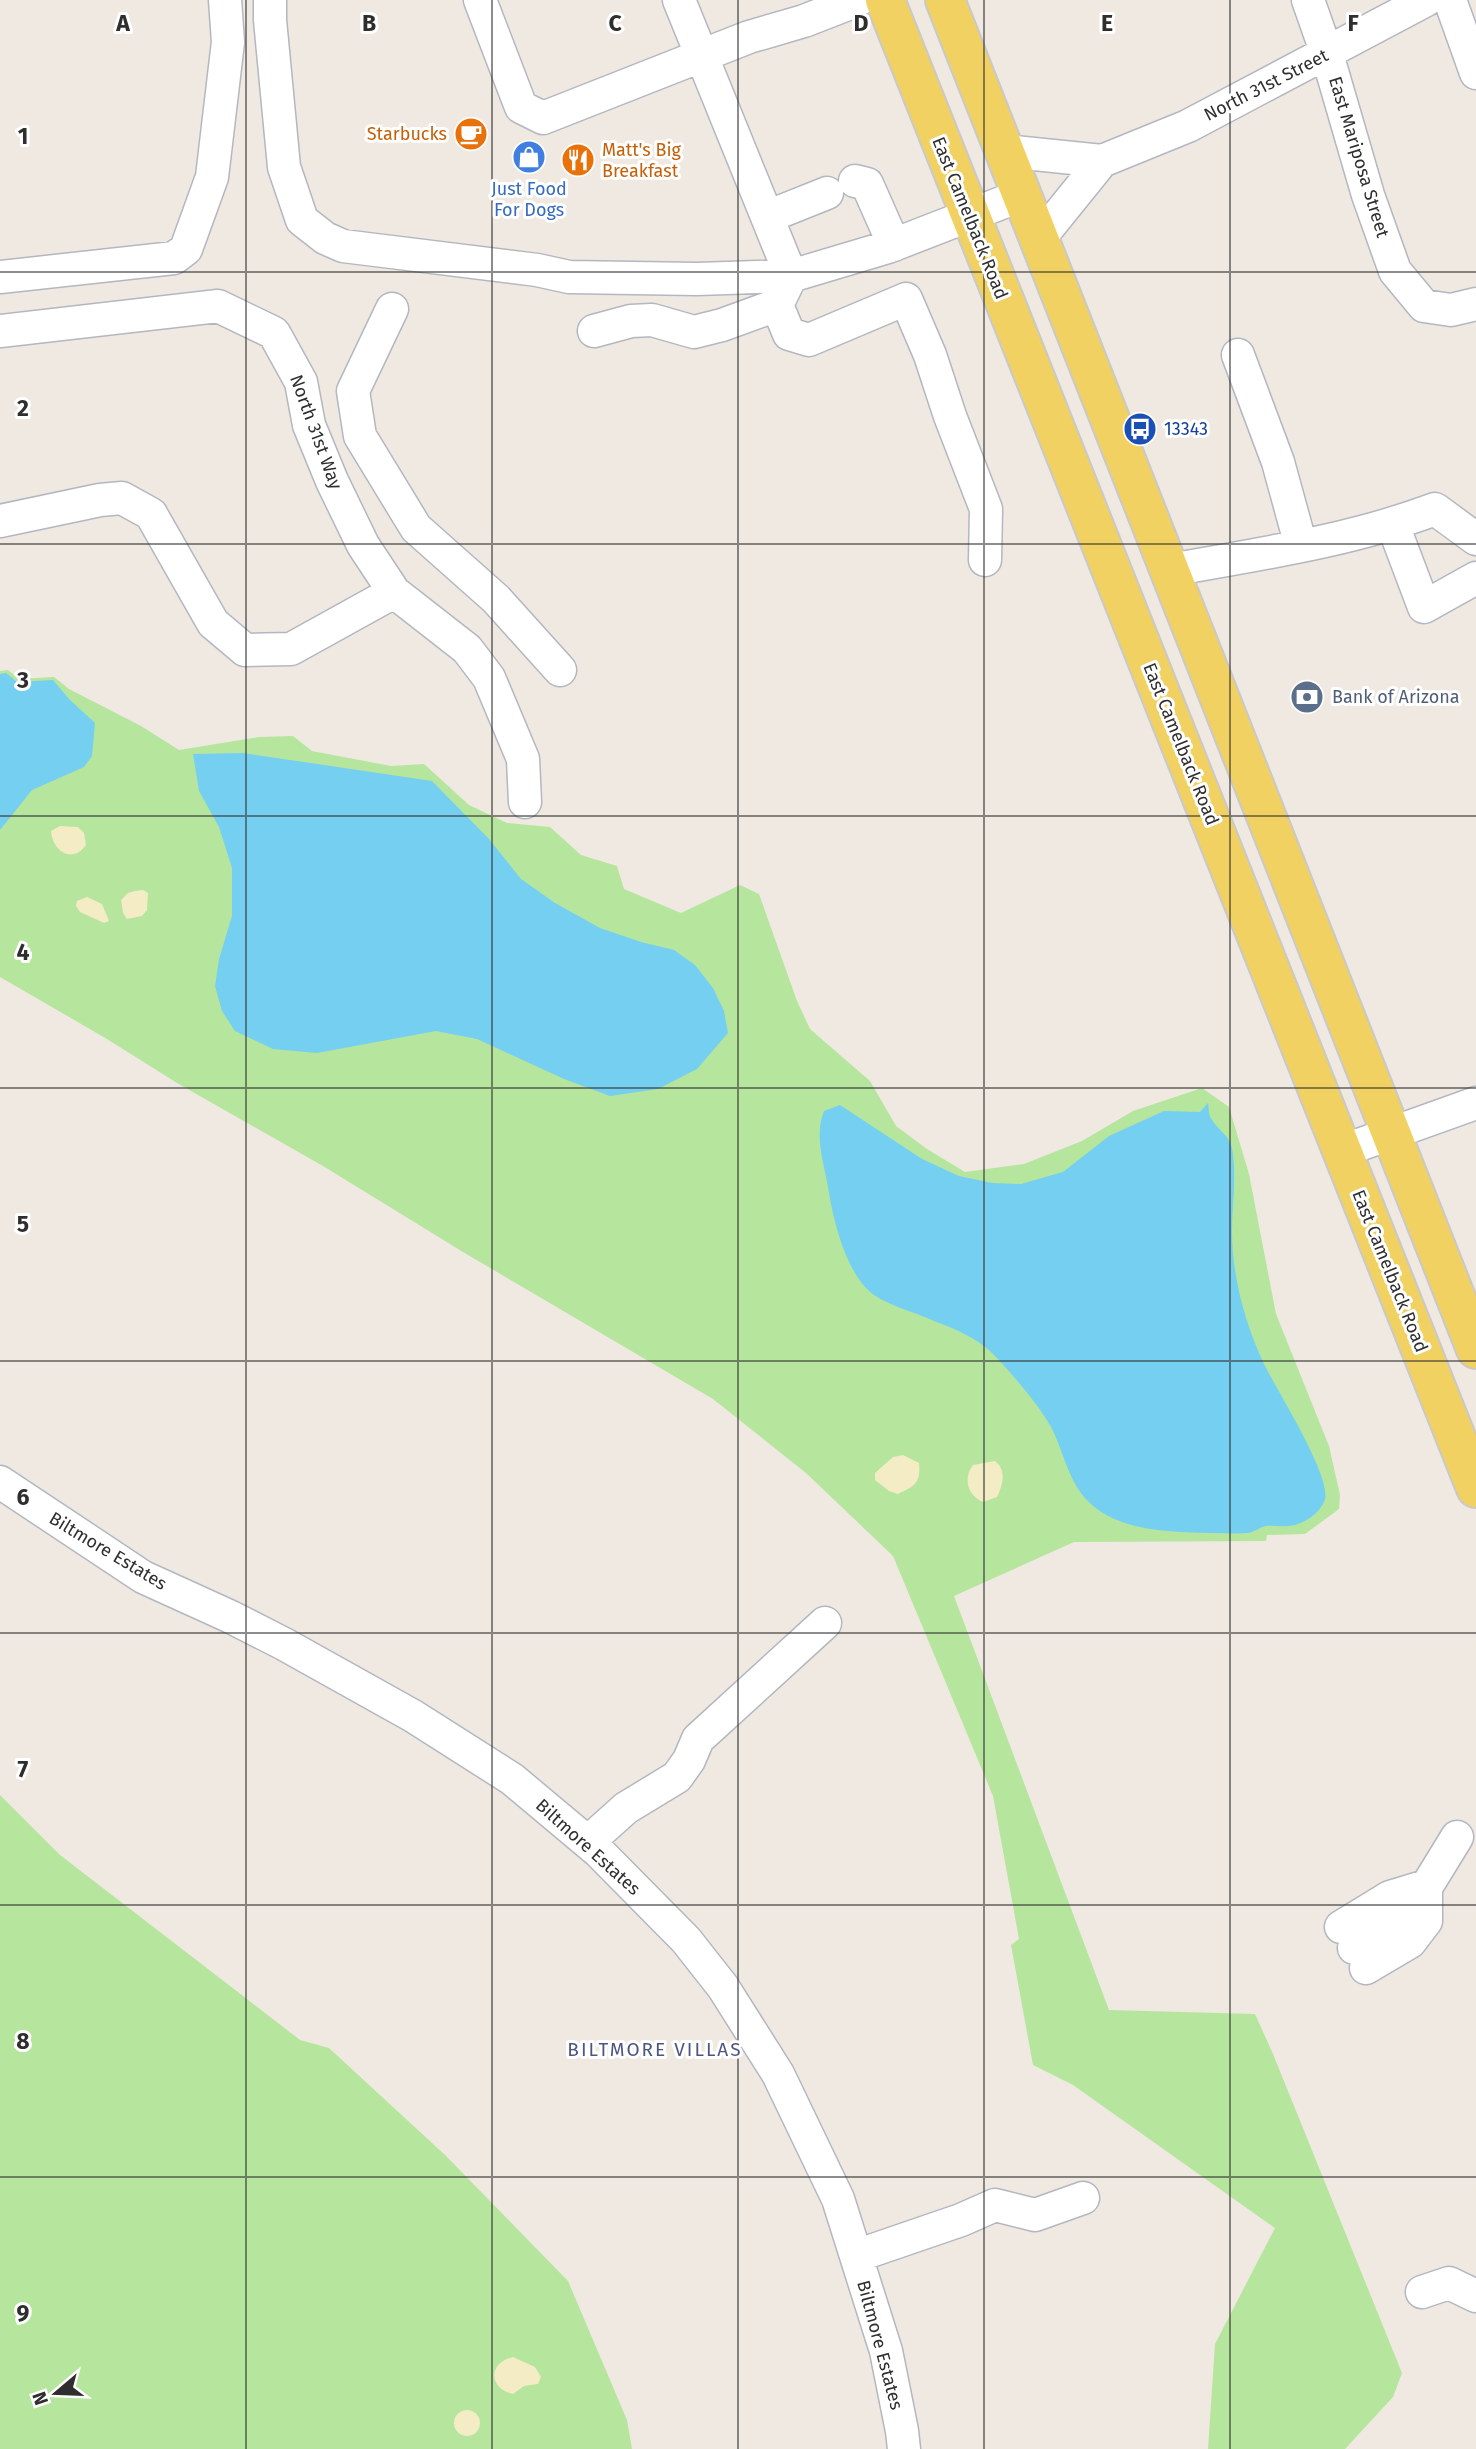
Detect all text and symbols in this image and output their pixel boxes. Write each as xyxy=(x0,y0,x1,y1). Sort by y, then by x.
text: A xyxy=(115,9,130,37)
text: B xyxy=(362,9,376,37)
text: C xyxy=(608,9,622,37)
text: D xyxy=(854,9,869,37)
text: E xyxy=(1101,9,1113,37)
text: F xyxy=(1347,9,1359,37)
street label: North 31st Street xyxy=(1200,44,1332,126)
street label: East Mariposa Street xyxy=(1324,74,1394,241)
cafe icon: Starbucks xyxy=(452,115,490,153)
text: 1 xyxy=(18,122,28,150)
place label: Starbucks xyxy=(367,123,447,145)
street label: East Camelback Road xyxy=(927,134,1013,302)
shop icon: Just Food For Dogs xyxy=(510,138,548,176)
place label: Matt's Big Breakfast xyxy=(602,139,681,182)
restaurant icon: Matt's Big Breakfast xyxy=(559,141,597,179)
place label: Just Food For Dogs xyxy=(491,178,567,221)
street label: North 31st Way xyxy=(285,372,347,492)
text: 2 xyxy=(17,394,29,422)
bus stop icon: 13343 xyxy=(1121,410,1159,448)
place label: 13343 xyxy=(1164,418,1208,440)
street label: East Camelback Road xyxy=(1138,660,1224,828)
text: 3 xyxy=(16,666,29,694)
bank icon: Bank of Arizona xyxy=(1288,678,1326,716)
place label: Bank of Arizona xyxy=(1332,686,1460,708)
text: 4 xyxy=(17,938,30,966)
street label: East Camelback Road xyxy=(1347,1187,1433,1355)
text: 5 xyxy=(17,1210,29,1238)
text: 6 xyxy=(17,1483,30,1511)
street label: Biltmore Estates xyxy=(45,1507,171,1595)
text: 7 xyxy=(18,1755,29,1783)
street label: Biltmore Estates xyxy=(531,1794,645,1900)
text: 8 xyxy=(16,2027,30,2055)
district label: BILTMORE VILLAS xyxy=(567,2038,743,2061)
street label: Biltmore Estates xyxy=(852,2278,908,2412)
text: 9 xyxy=(17,2299,30,2327)
north arrow xyxy=(21,2358,91,2428)
text: N xyxy=(27,2389,53,2408)

